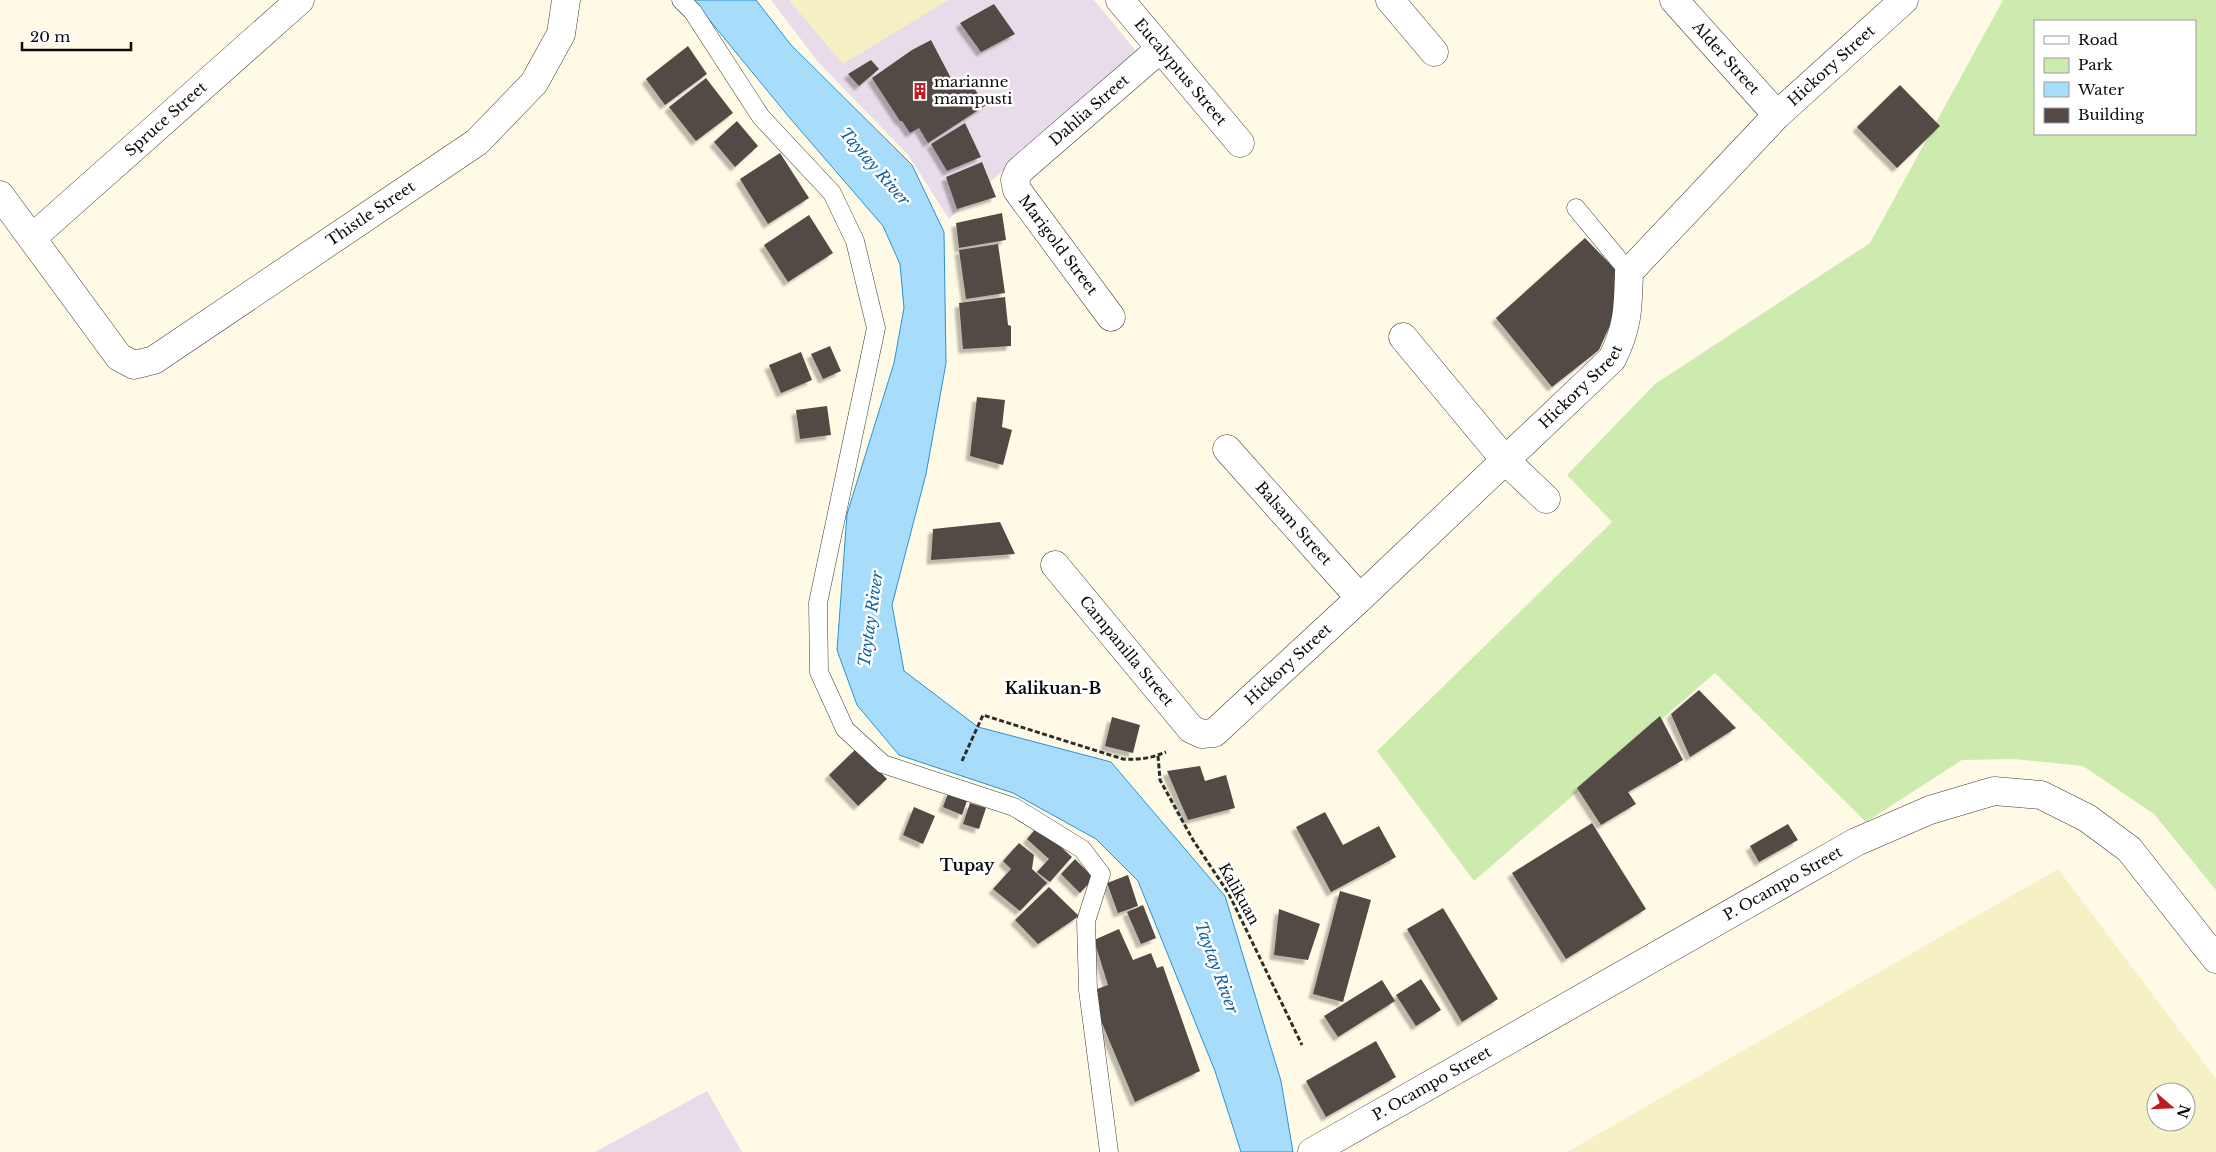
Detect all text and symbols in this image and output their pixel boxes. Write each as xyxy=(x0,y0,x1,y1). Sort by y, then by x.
street label: Eucalyptus Street xyxy=(1130,14,1231,129)
street label: Alder Street xyxy=(1688,17,1764,98)
scale bar xyxy=(22,20,131,52)
legend xyxy=(2034,20,2196,135)
street label: Hickory Street xyxy=(1783,21,1879,110)
text: 20 m xyxy=(30,27,70,46)
text: Road xyxy=(2078,30,2118,49)
text: Park xyxy=(2078,55,2114,74)
street label: Dahlia Street xyxy=(1045,70,1133,150)
place label: marianne mampusti xyxy=(934,72,1012,108)
street label: Spruce Street xyxy=(121,77,211,160)
text: Water xyxy=(2077,80,2125,99)
building icon: marianne mampusti xyxy=(910,81,930,101)
text: Building xyxy=(2078,105,2145,124)
water label: Taytay River xyxy=(836,123,915,210)
street label: Thistle Street xyxy=(322,177,419,250)
street label: Marigold Street xyxy=(1015,191,1102,299)
street label: Hickory Street xyxy=(1535,342,1626,432)
street label: Balsam Street xyxy=(1252,478,1336,569)
water label: Taytay River xyxy=(853,569,887,668)
street label: Campanilla Street xyxy=(1076,592,1178,710)
street label: Hickory Street xyxy=(1240,619,1335,709)
district label: Kalikuan-B xyxy=(1005,678,1101,698)
street label: P. Ocampo Street xyxy=(1720,842,1846,925)
district label: Tupay xyxy=(940,855,995,875)
street label: Kalikuan xyxy=(1215,859,1264,928)
water label: Taytay River xyxy=(1191,918,1243,1017)
street label: P. Ocampo Street xyxy=(1369,1042,1495,1125)
north arrow xyxy=(2146,1082,2196,1132)
text: N xyxy=(2173,1102,2194,1120)

